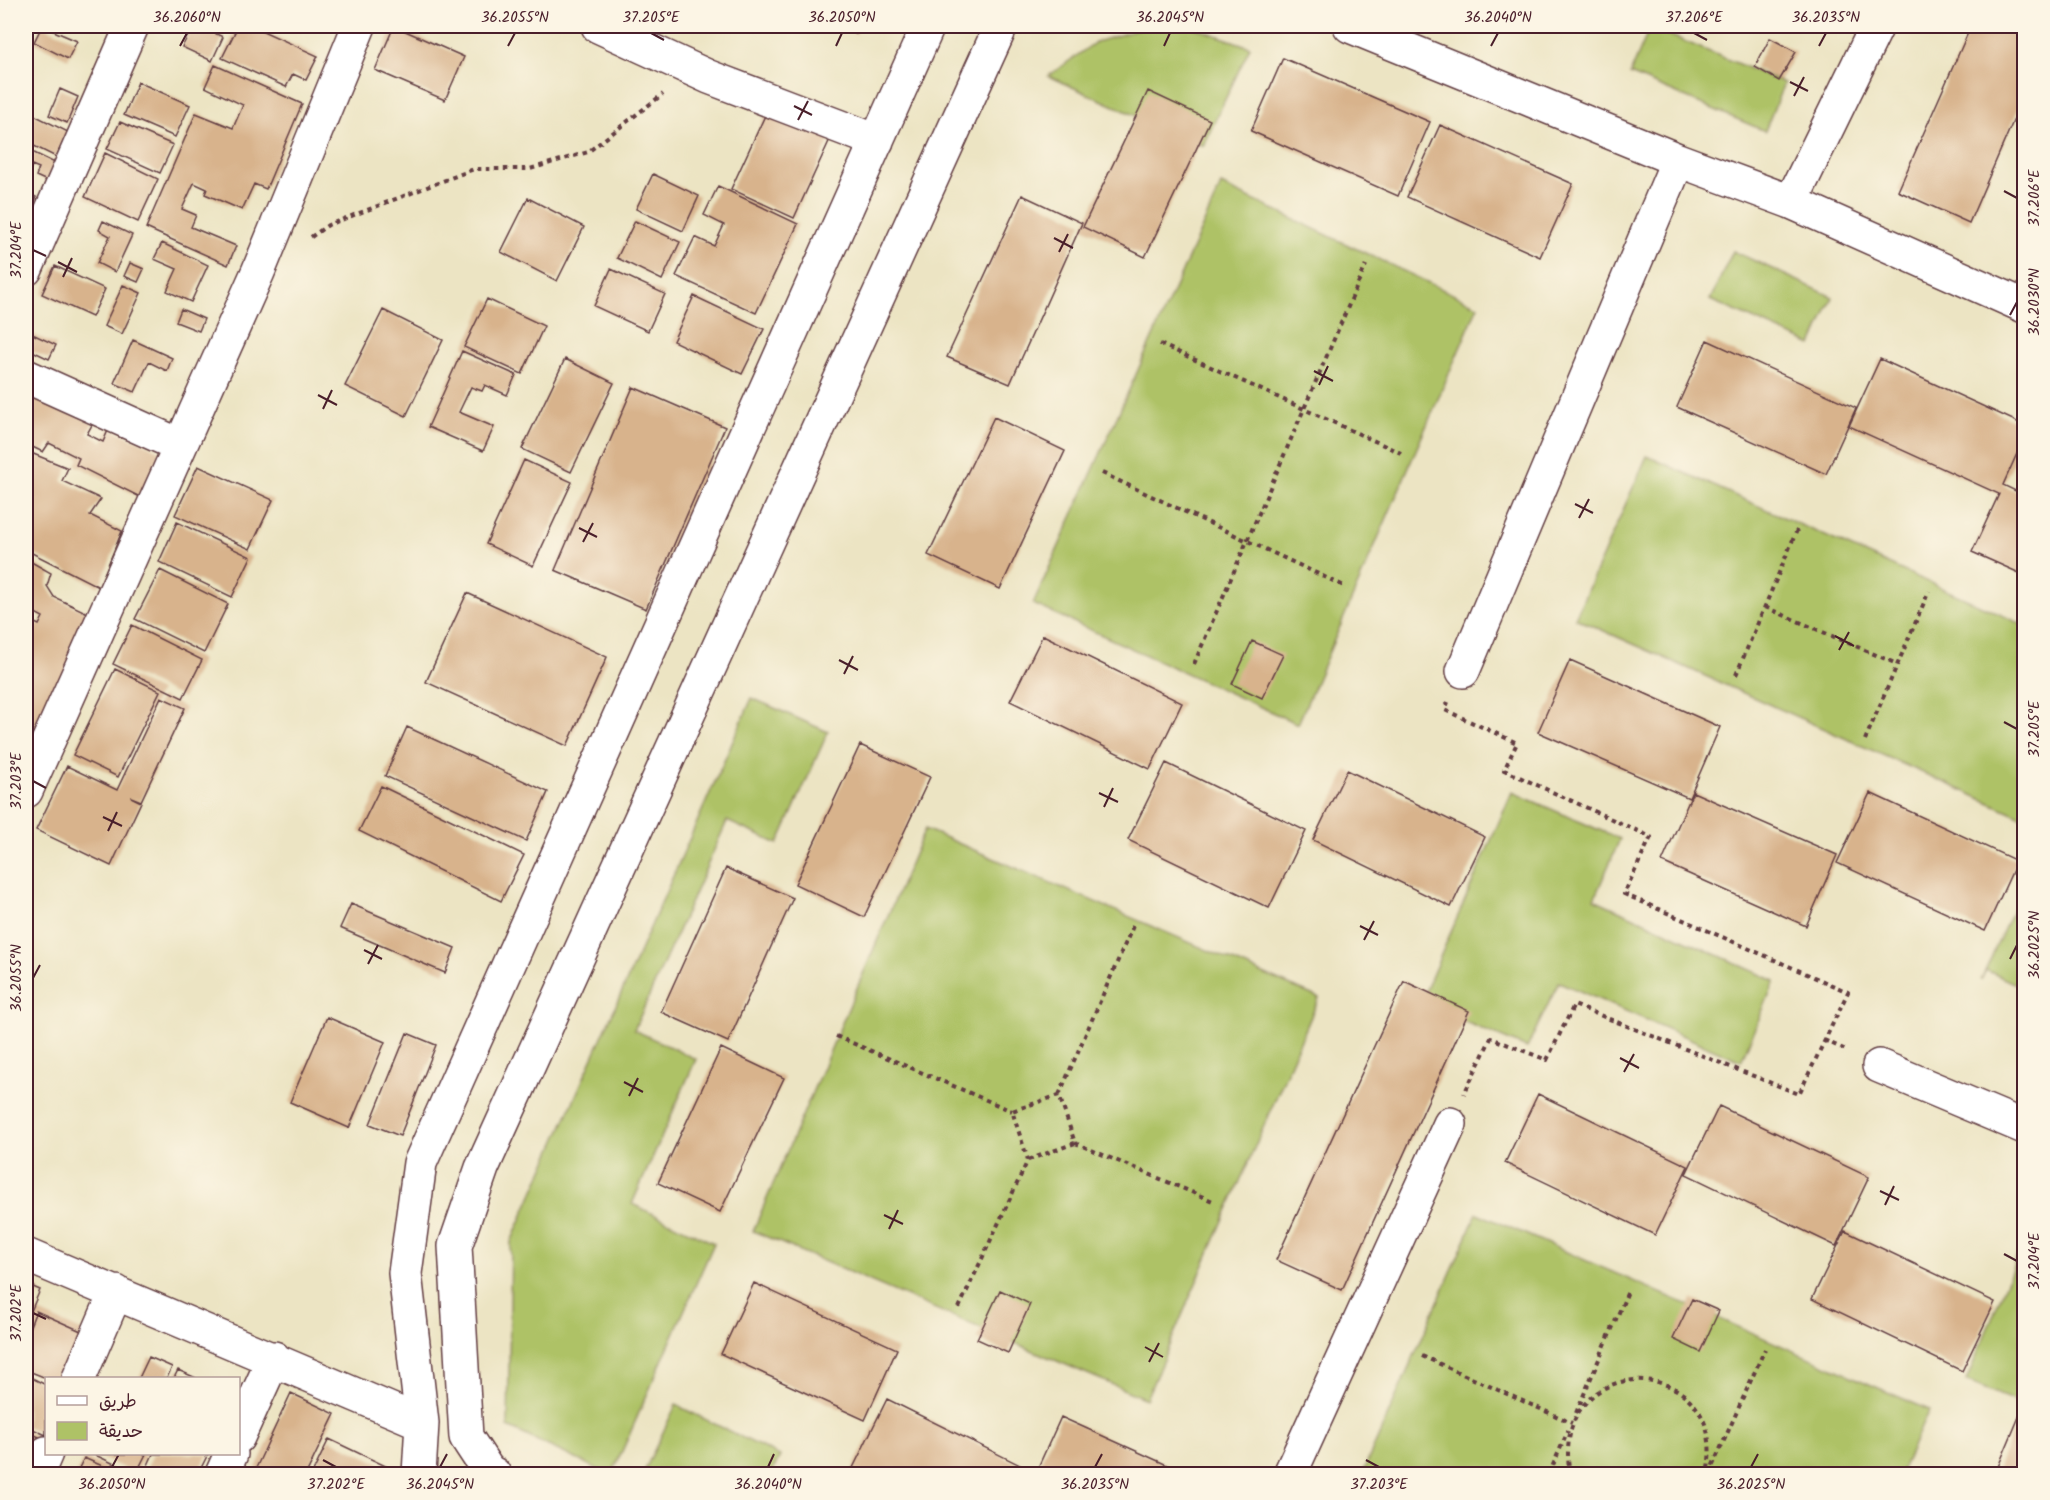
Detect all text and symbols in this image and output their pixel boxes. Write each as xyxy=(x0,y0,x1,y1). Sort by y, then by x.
text: 36.2060°N xyxy=(153,6,221,30)
text: 36.2055°N xyxy=(481,6,549,30)
text: 37.205°E xyxy=(622,6,681,30)
text: 36.2050°N xyxy=(808,6,876,30)
text: 36.2045°N xyxy=(1136,6,1204,30)
text: 36.2040°N xyxy=(1464,6,1532,30)
text: 37.206°E xyxy=(1665,6,1724,30)
text: 36.2035°N xyxy=(1792,6,1860,30)
text: 37.206°E xyxy=(2023,168,2047,227)
text: 37.204°E xyxy=(5,220,29,279)
text: 36.2030°N xyxy=(2023,268,2047,336)
text: 37.205°E xyxy=(2023,699,2047,758)
text: 37.203°E xyxy=(5,751,29,810)
text: 36.2025°N xyxy=(2023,911,2047,979)
text: 36.2055°N xyxy=(5,944,29,1012)
text: 37.204°E xyxy=(2023,1231,2047,1290)
text: 37.202°E xyxy=(5,1283,29,1342)
legend xyxy=(45,1377,240,1455)
text: طريق xyxy=(99,1388,137,1417)
text: حديقة xyxy=(99,1418,143,1447)
text: 36.2050°N xyxy=(78,1473,146,1497)
text: 37.202°E xyxy=(307,1473,366,1497)
text: 36.2045°N xyxy=(406,1473,474,1497)
text: 36.2040°N xyxy=(734,1473,802,1497)
text: 36.2035°N xyxy=(1061,1473,1129,1497)
text: 37.203°E xyxy=(1350,1473,1409,1497)
text: 36.2025°N xyxy=(1717,1473,1785,1497)

